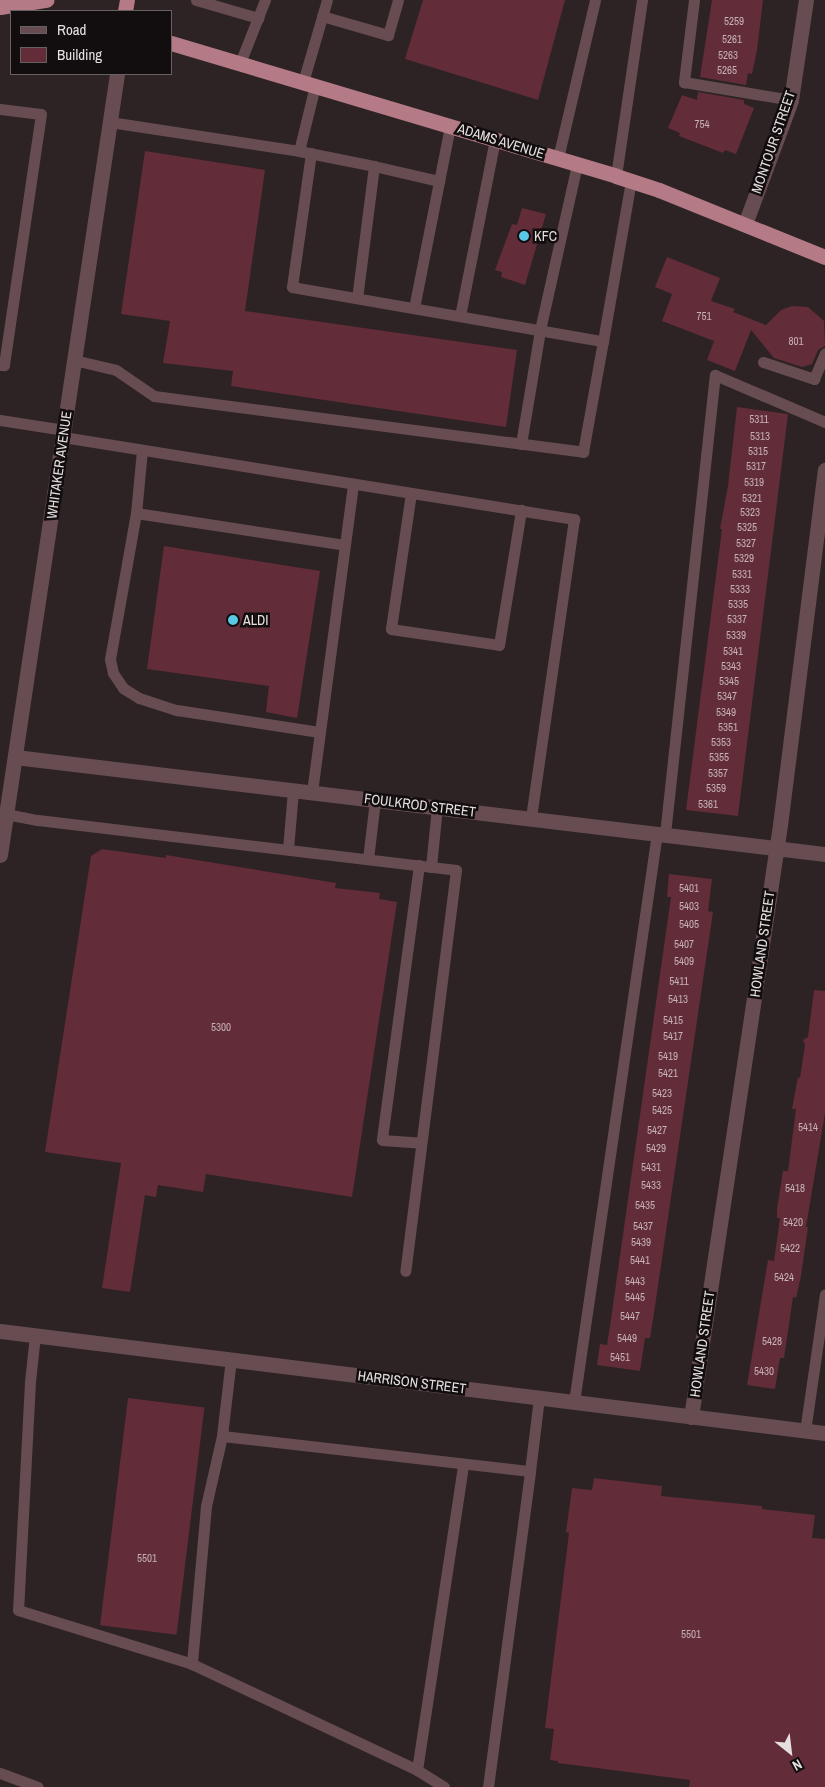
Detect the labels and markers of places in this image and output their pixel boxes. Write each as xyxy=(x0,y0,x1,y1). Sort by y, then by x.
place label: KFC xyxy=(534,228,557,244)
marker: KFC xyxy=(518,230,530,242)
place label: ALDI xyxy=(243,612,269,628)
marker: ALDI xyxy=(227,614,239,626)

